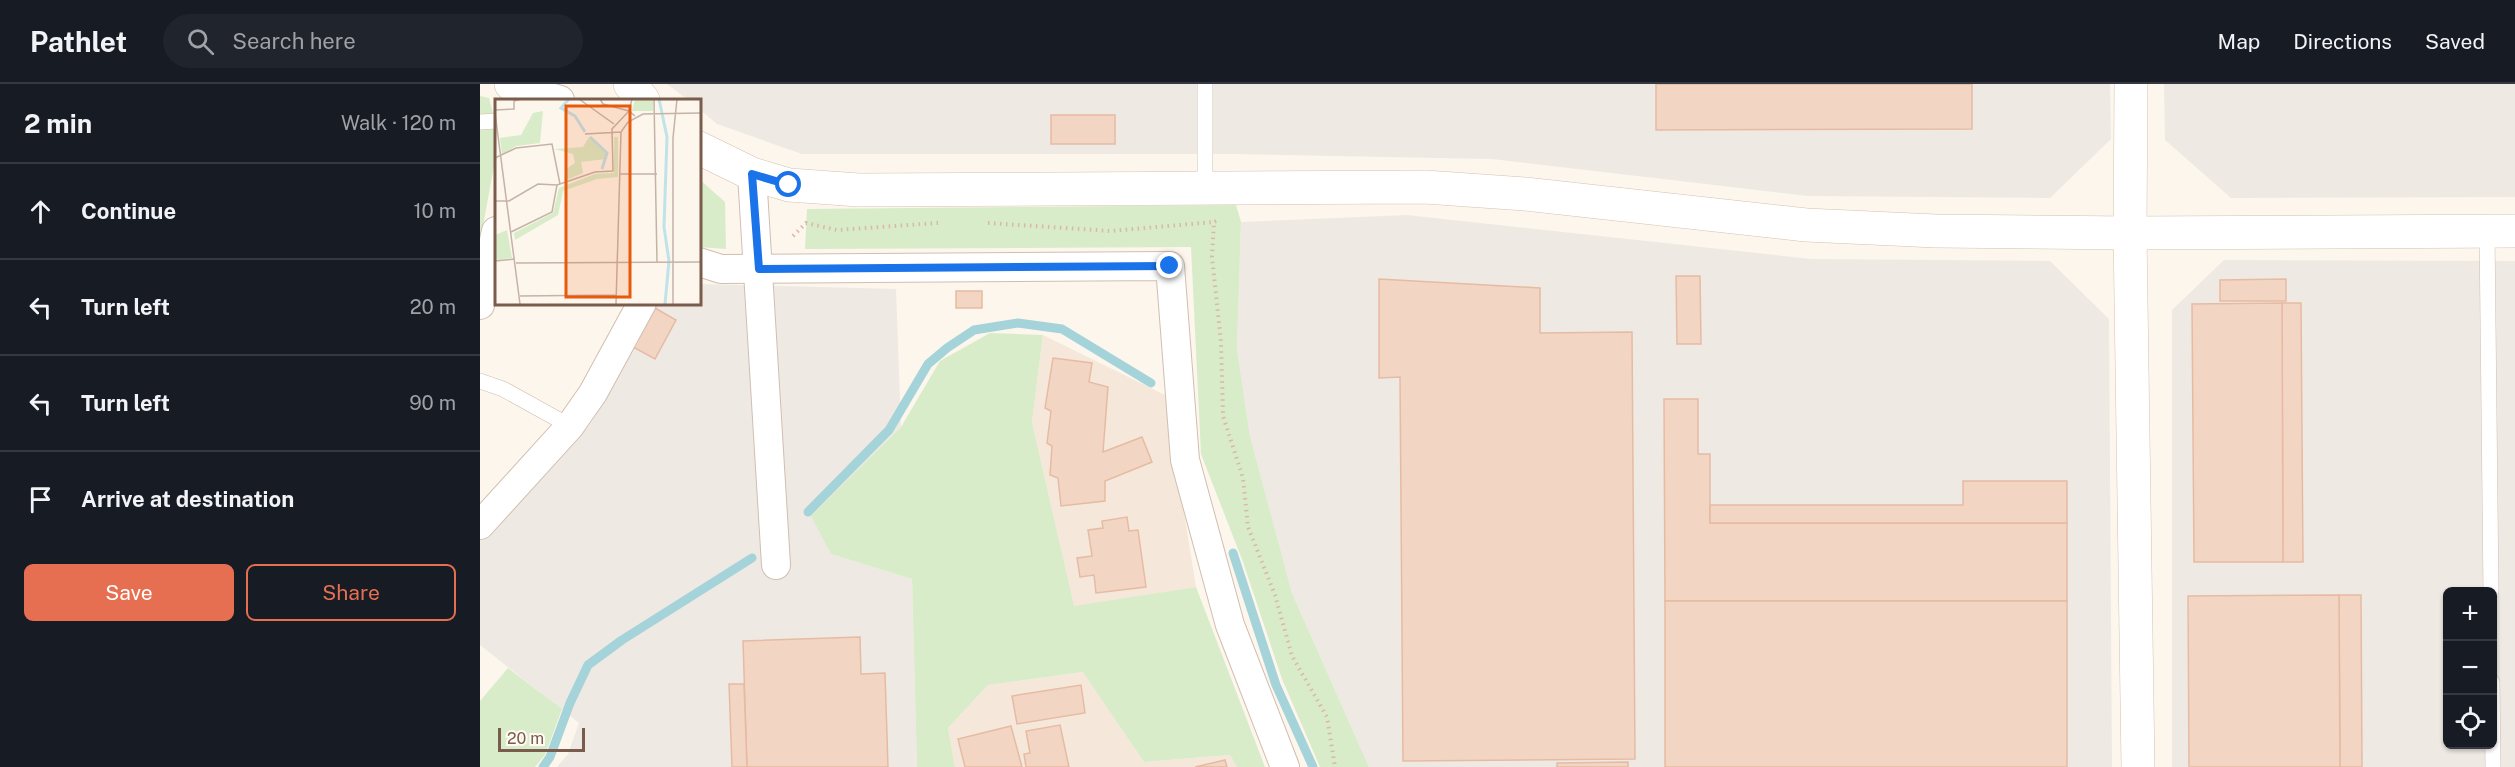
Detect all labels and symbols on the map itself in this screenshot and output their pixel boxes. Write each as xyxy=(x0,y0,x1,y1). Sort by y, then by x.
inset map xyxy=(495,99,700,304)
route start xyxy=(775,171,801,197)
route end xyxy=(1156,252,1182,278)
scale bar xyxy=(498,725,585,752)

